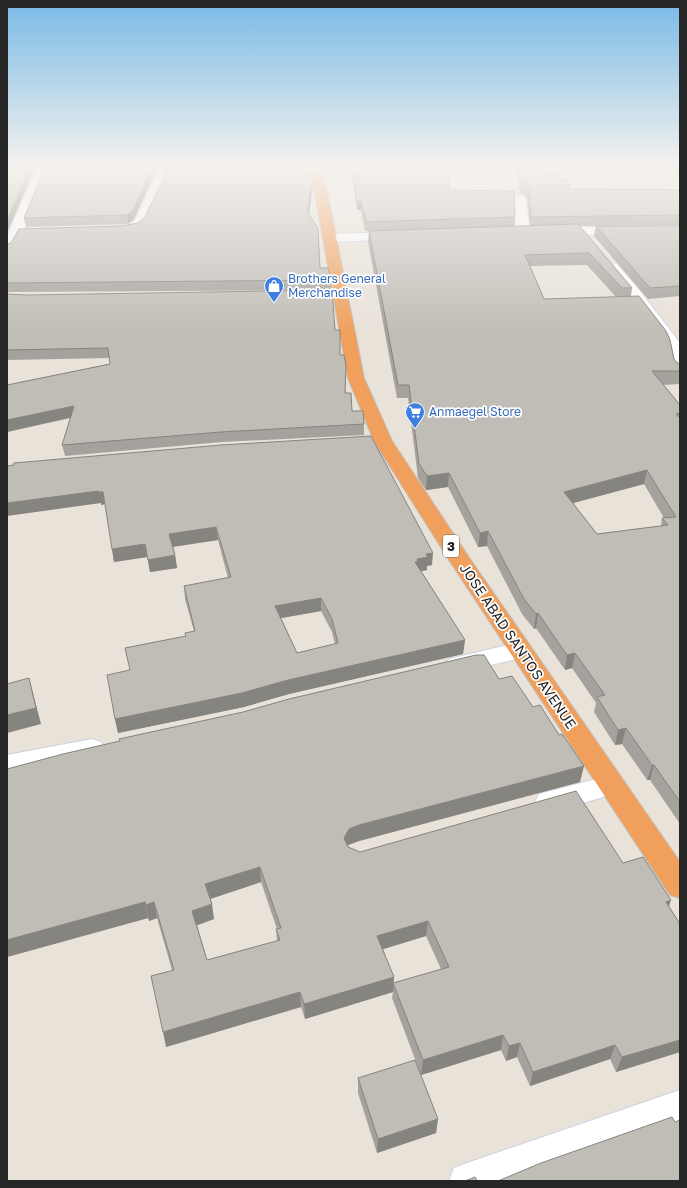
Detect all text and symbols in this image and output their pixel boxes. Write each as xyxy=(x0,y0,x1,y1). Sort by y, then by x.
place label: Brothers General Merchandise xyxy=(288,271,386,300)
shop icon: Brothers General Merchandise xyxy=(263,275,285,303)
supermarket icon: Anmaegel Store xyxy=(404,401,426,429)
place label: Anmaegel Store xyxy=(429,404,521,419)
road number: 3 xyxy=(443,535,459,557)
street label: JOSE ABAD SANTOS AVENUE xyxy=(457,560,580,732)

